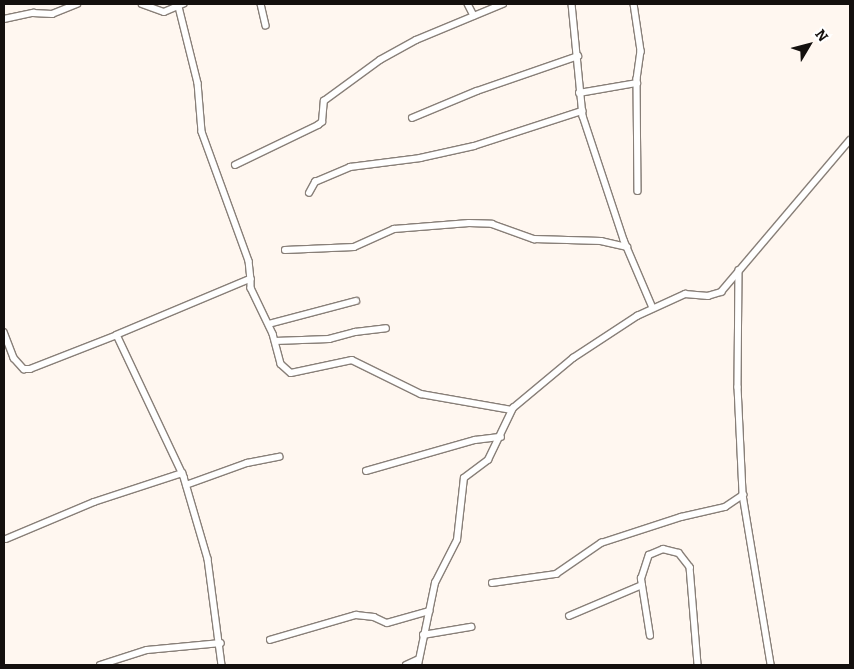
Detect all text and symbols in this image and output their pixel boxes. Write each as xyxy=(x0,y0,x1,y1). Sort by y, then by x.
north arrow xyxy=(784,20,834,70)
text: N xyxy=(811,26,831,45)

